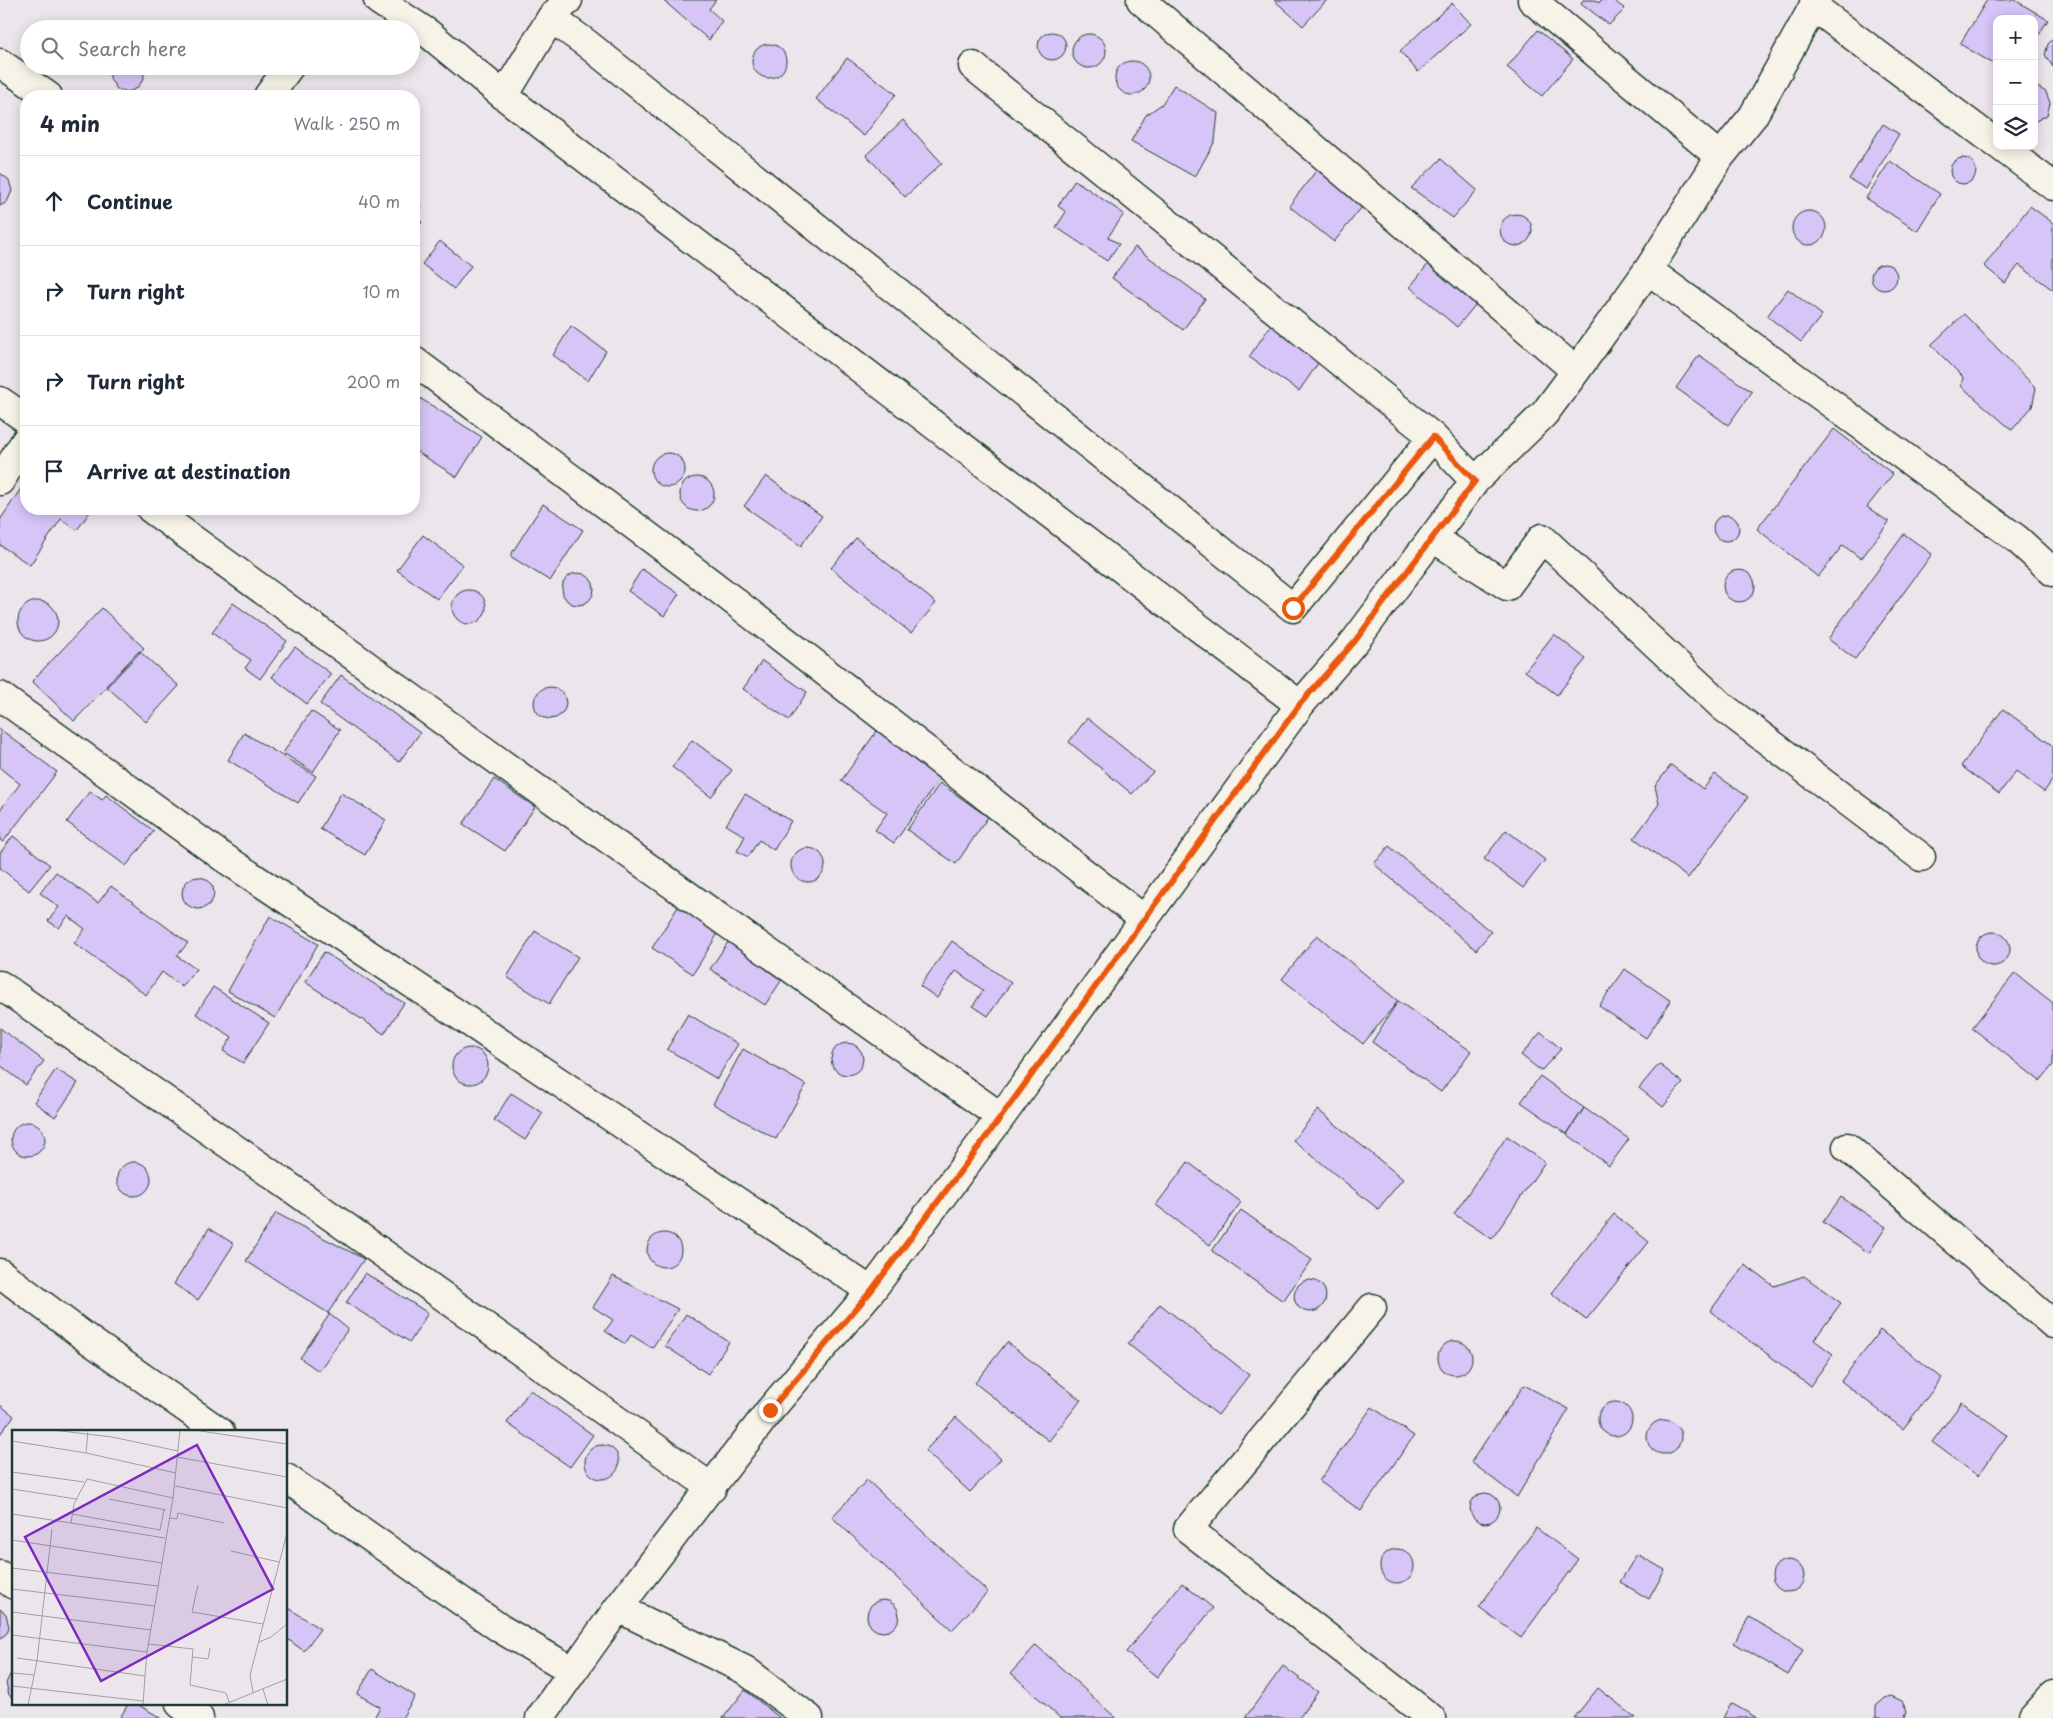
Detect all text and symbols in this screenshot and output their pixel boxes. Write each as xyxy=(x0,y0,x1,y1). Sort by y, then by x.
map controls xyxy=(1993,15,2038,150)
button: + xyxy=(1993,15,2038,60)
search box xyxy=(20,20,420,75)
icon: search xyxy=(38,34,66,62)
text: Search here xyxy=(78,34,187,62)
button: − xyxy=(1993,60,2038,105)
button: layers xyxy=(1993,105,2038,150)
text: 4 min xyxy=(40,107,100,139)
text: Walk · 250 m xyxy=(294,111,400,135)
icon: ahead xyxy=(40,187,68,215)
text: Continue xyxy=(87,187,173,215)
text: 40 m xyxy=(358,189,400,213)
icon: right xyxy=(40,277,68,305)
text: Turn right xyxy=(87,277,185,305)
text: 10 m xyxy=(363,279,400,303)
icon: right xyxy=(40,367,68,395)
text: Turn right xyxy=(87,367,185,395)
text: 200 m xyxy=(347,369,400,393)
icon: arrive xyxy=(40,457,68,485)
text: Arrive at destination xyxy=(87,457,291,485)
route start xyxy=(1282,597,1305,620)
route end xyxy=(759,1399,782,1422)
inset map xyxy=(12,1430,288,1706)

